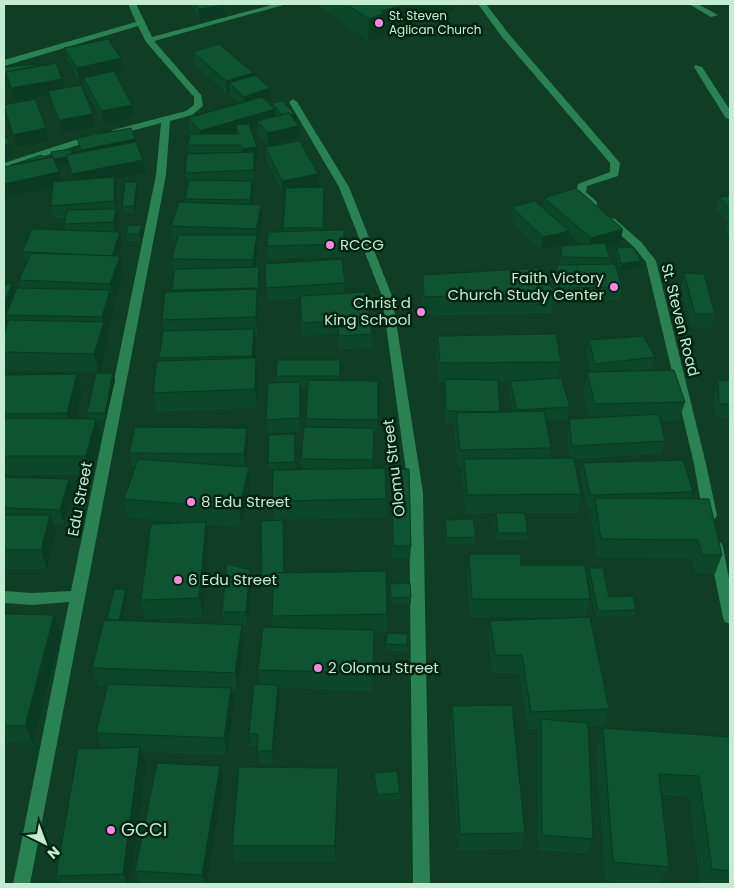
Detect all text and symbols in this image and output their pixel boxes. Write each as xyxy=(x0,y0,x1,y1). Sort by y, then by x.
place label: St. Steven Aglican Church xyxy=(389,7,481,38)
marker: St. Steven Aglican Church xyxy=(373,17,385,29)
place label: RCCG xyxy=(340,234,384,255)
marker: RCCG xyxy=(324,239,336,251)
street label: St. Steven Road xyxy=(656,261,705,378)
place label: Faith Victory Church Study Center xyxy=(448,267,605,305)
marker: Faith Victory Church Study Center xyxy=(608,281,620,293)
place label: Christ d King School xyxy=(324,292,411,330)
marker: Christ d King School xyxy=(415,306,427,318)
street label: Olomu Street xyxy=(377,418,410,518)
street label: Edu Street xyxy=(62,460,97,538)
place label: 8 Edu Street xyxy=(201,491,290,512)
marker: 8 Edu Street xyxy=(185,496,197,508)
place label: 6 Edu Street xyxy=(188,569,277,590)
marker: 6 Edu Street xyxy=(172,574,184,586)
place label: 2 Olomu Street xyxy=(328,657,439,678)
marker: 2 Olomu Street xyxy=(312,662,324,674)
place label: GCCl xyxy=(121,817,167,842)
north arrow xyxy=(20,818,70,868)
marker: GCCl xyxy=(105,824,117,836)
text: N xyxy=(43,842,64,864)

